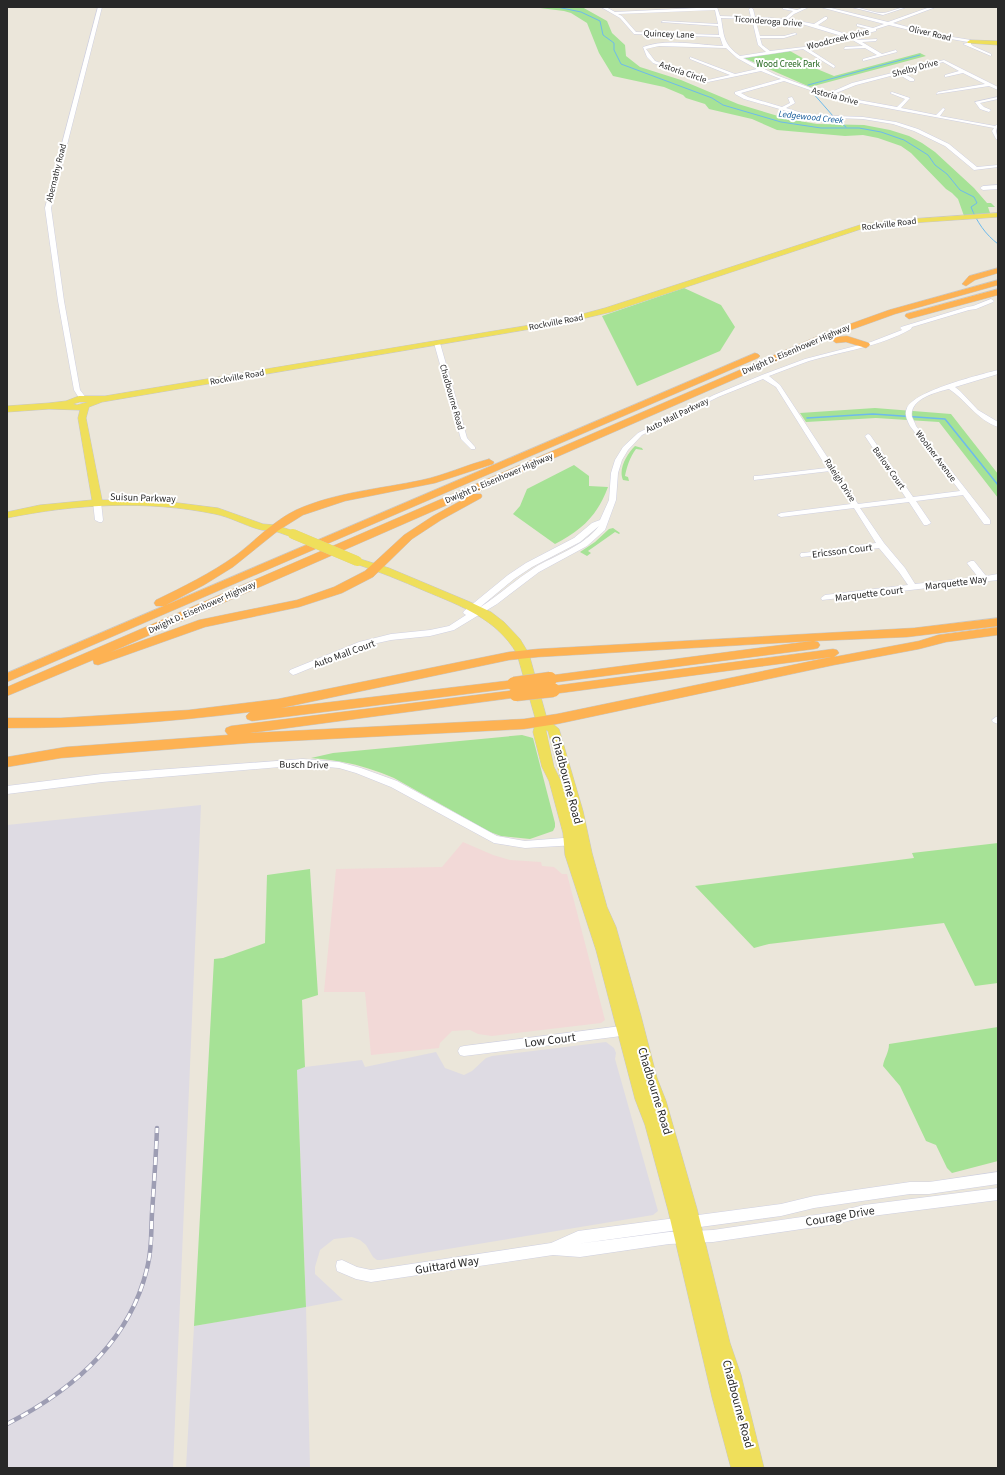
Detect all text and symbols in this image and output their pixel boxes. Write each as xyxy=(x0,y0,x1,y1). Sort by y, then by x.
street label: Ticonderoga Drive xyxy=(733,13,803,30)
street label: Oliver Road xyxy=(907,22,952,45)
street label: Woodcreek Drive xyxy=(806,25,871,53)
street label: Quincey Lane xyxy=(643,27,695,42)
street label: Shelby Drive xyxy=(891,56,940,81)
street label: Astoria Circle xyxy=(657,58,709,87)
park label: Wood Creek Park xyxy=(756,58,820,71)
street label: Astoria Drive xyxy=(810,84,860,109)
water label: Ledgewood Creek xyxy=(778,108,845,127)
street label: Abernathy Road xyxy=(43,142,70,204)
street label: Rockville Road xyxy=(861,215,917,234)
street label: Rockville Road xyxy=(528,311,584,334)
street label: Dwight D. Eisenhower Highway xyxy=(740,320,853,378)
street label: Chadbourne Road xyxy=(436,363,467,432)
street label: Rockville Road xyxy=(209,366,265,389)
street label: Auto Mall Parkway xyxy=(643,394,712,436)
street label: Woolner Avenue xyxy=(912,428,960,485)
street label: Barlow Court xyxy=(869,444,908,492)
street label: Dwight D. Eisenhower Highway xyxy=(443,449,556,507)
street label: Raleigh Drive xyxy=(821,456,859,505)
street label: Suisun Parkway xyxy=(110,490,176,506)
street label: Ericsson Court xyxy=(811,540,874,562)
street label: Marquette Way xyxy=(924,572,988,594)
street label: Dwight D. Eisenhower Highway xyxy=(146,578,259,637)
street label: Marquette Court xyxy=(834,583,904,605)
street label: Auto Mall Court xyxy=(312,636,378,672)
street label: Chadbourne Road xyxy=(547,734,586,826)
street label: Busch Drive xyxy=(279,758,329,772)
street label: Low Court xyxy=(524,1029,577,1052)
street label: Chadbourne Road xyxy=(633,1045,676,1137)
street label: Courage Drive xyxy=(804,1202,876,1231)
street label: Guittard Way xyxy=(414,1252,481,1279)
street label: Chadbourne Road xyxy=(718,1358,757,1450)

